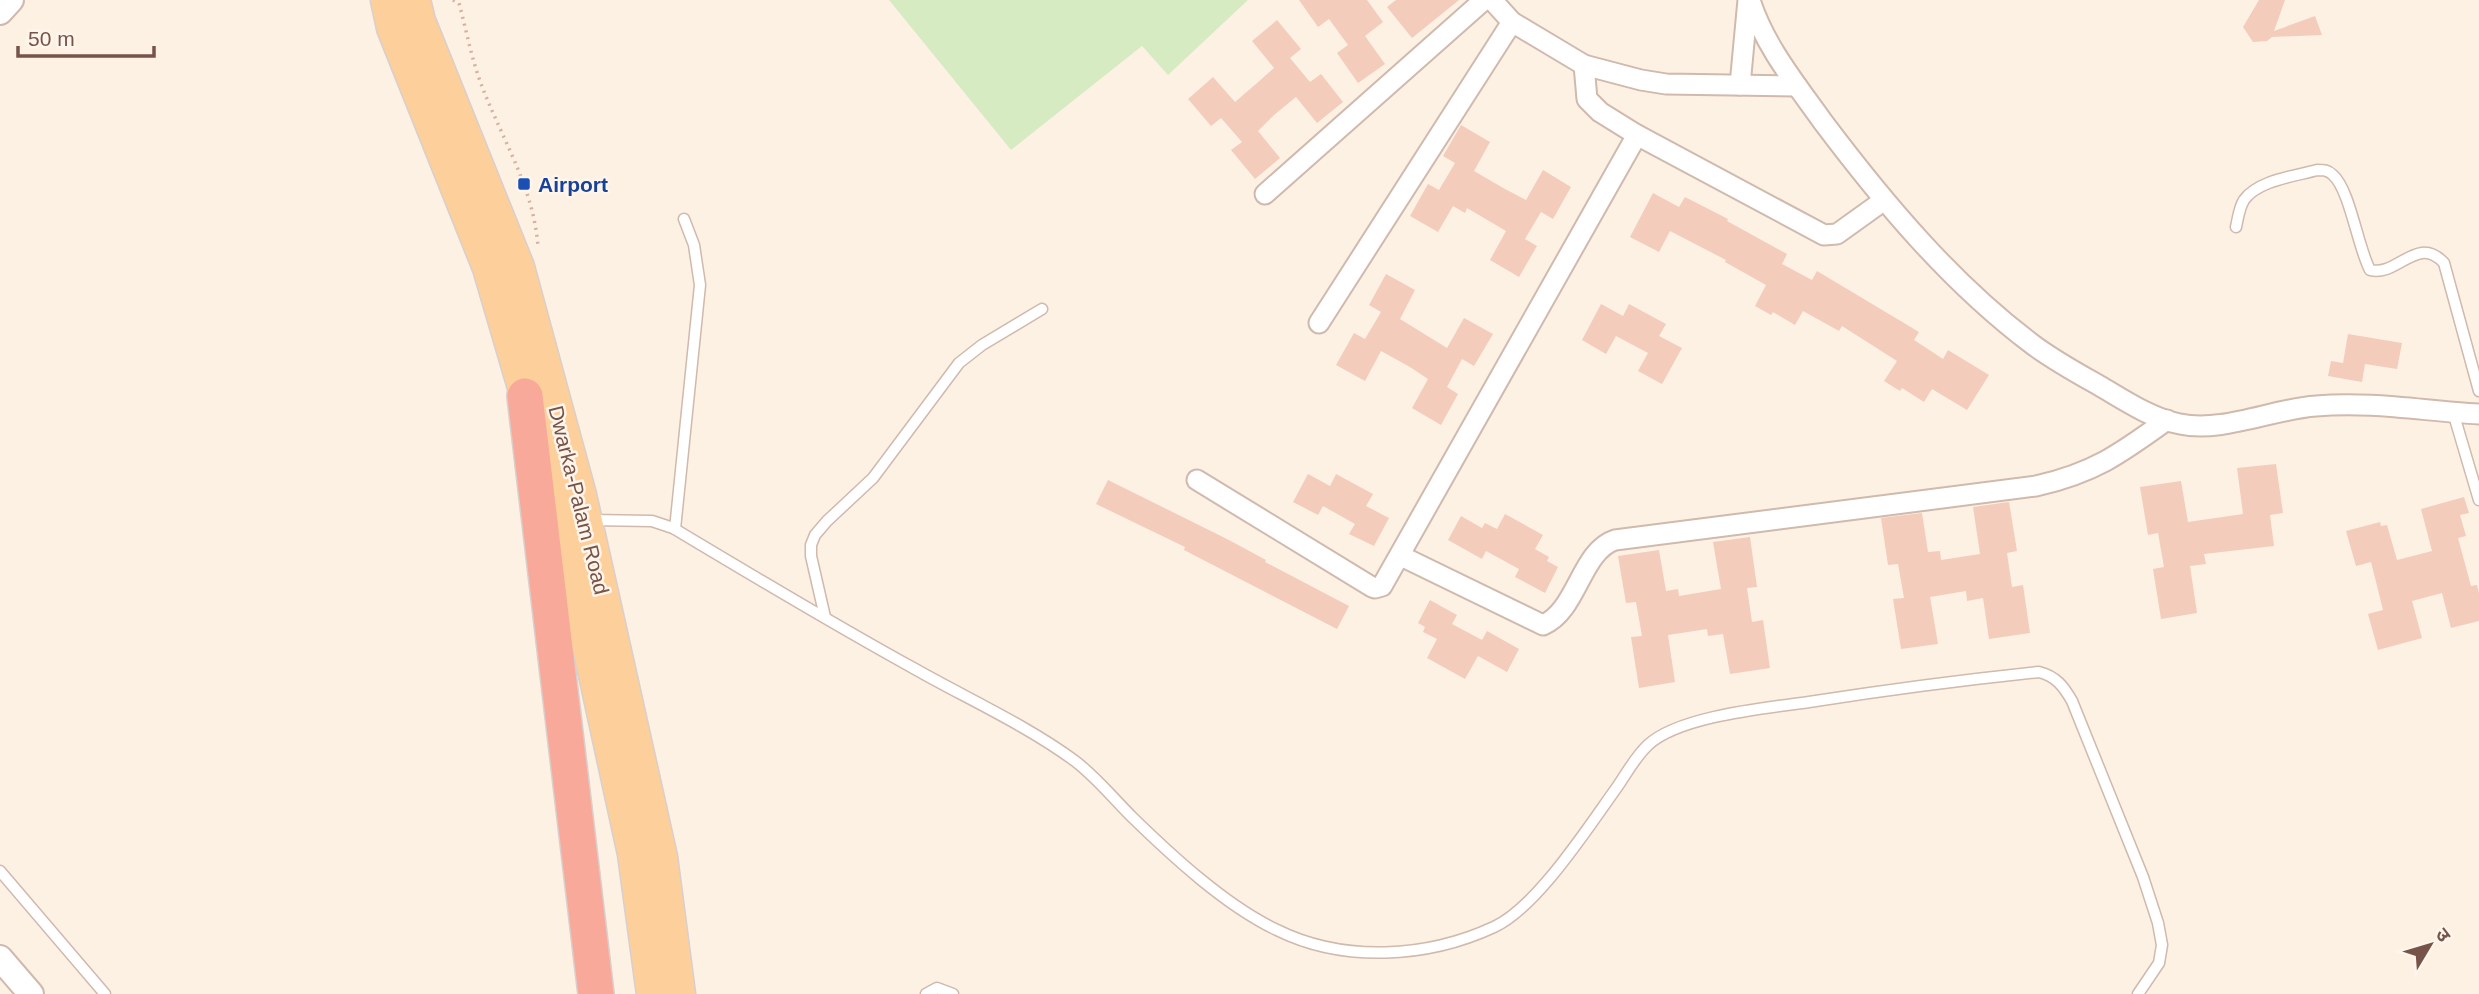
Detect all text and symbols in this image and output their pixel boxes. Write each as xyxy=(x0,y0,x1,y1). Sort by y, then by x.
scale bar xyxy=(18,14,154,58)
text: 50 m xyxy=(28,27,75,50)
place label: Airport xyxy=(538,173,608,196)
marker: Airport xyxy=(516,176,532,192)
street label: Dwarka-Palam Road xyxy=(544,403,614,597)
north arrow xyxy=(2395,910,2465,980)
text: उ xyxy=(2431,924,2455,946)

